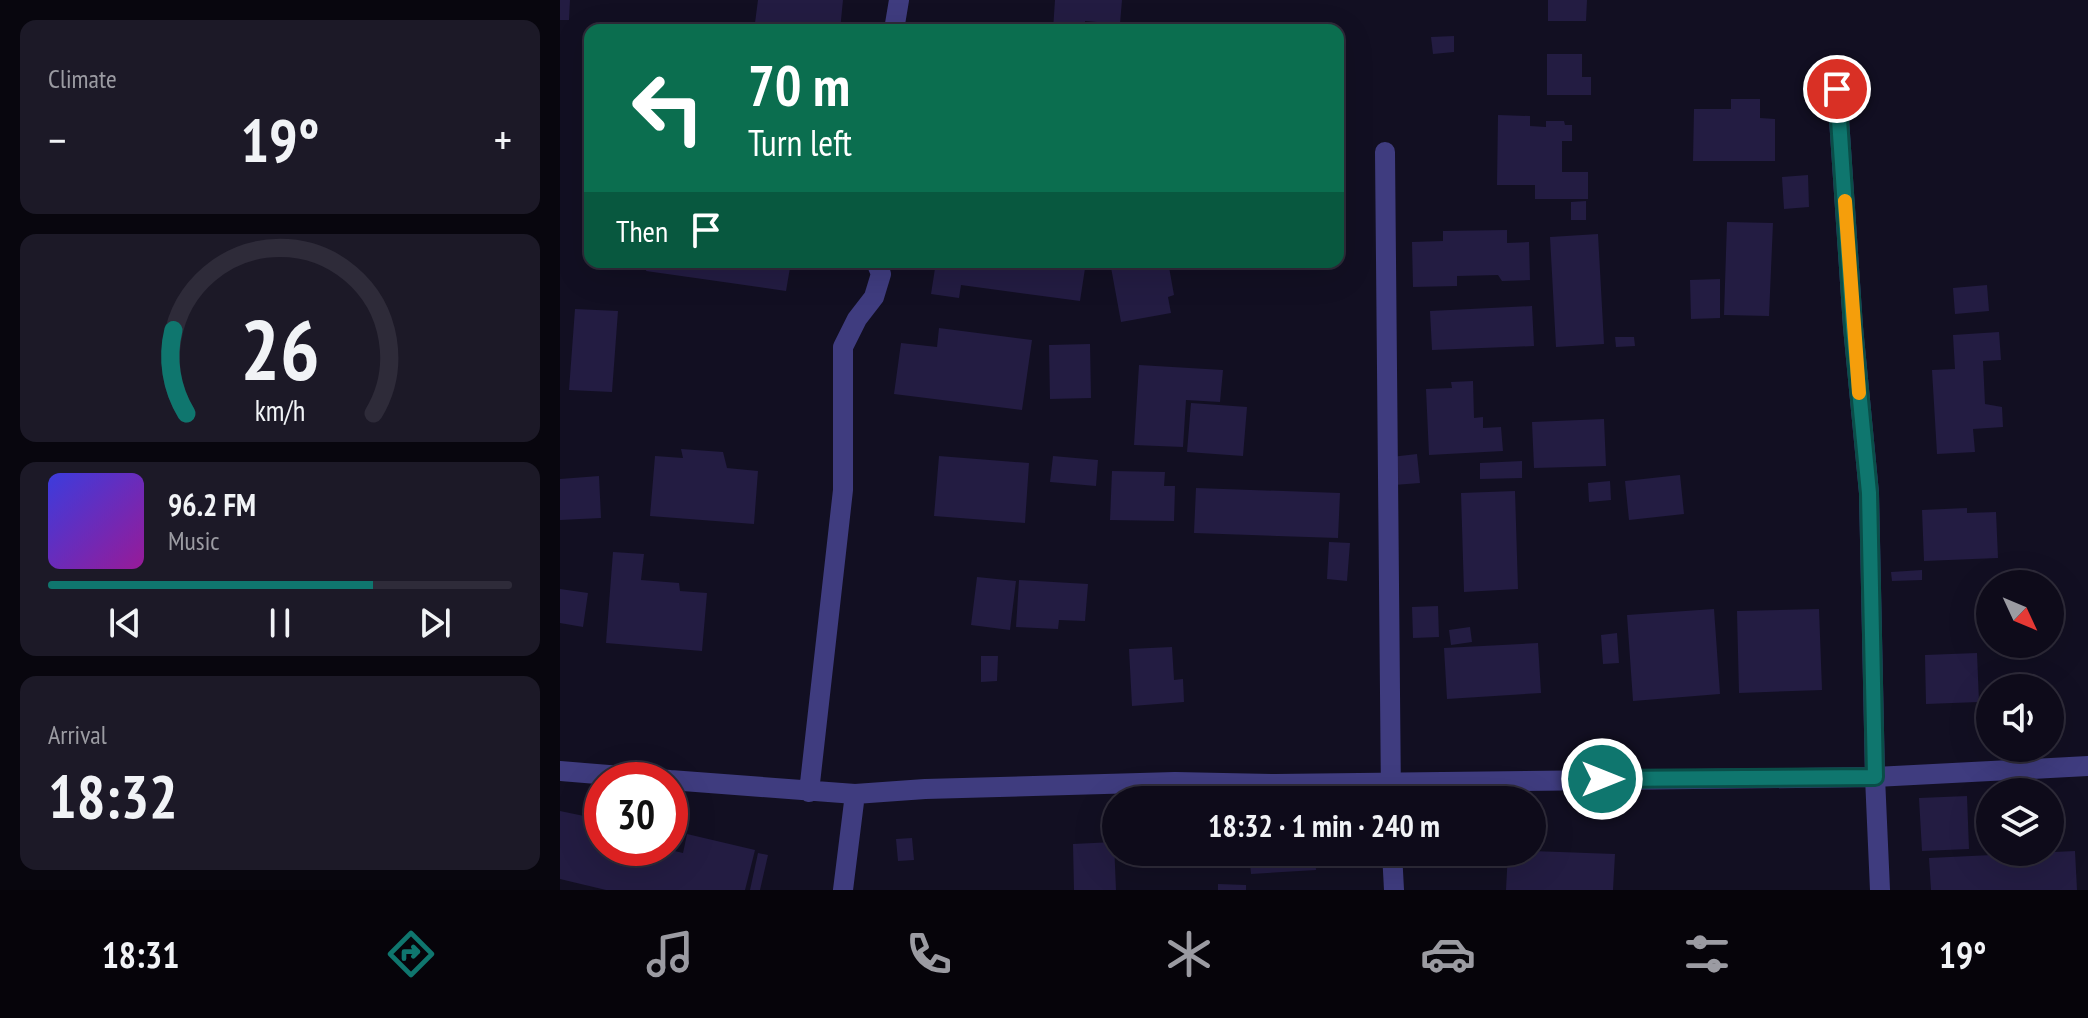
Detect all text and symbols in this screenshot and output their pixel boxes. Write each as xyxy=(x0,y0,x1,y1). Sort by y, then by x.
text: 70 m xyxy=(748,49,850,121)
pin xyxy=(1803,55,1871,123)
icon: left xyxy=(616,56,720,160)
text: Climate xyxy=(48,62,117,95)
icon: arrive xyxy=(1815,67,1859,111)
text: 19° xyxy=(240,101,320,179)
text: − xyxy=(48,111,66,168)
text: + xyxy=(494,111,512,168)
text: Turn left xyxy=(748,119,852,166)
icon: arrive xyxy=(684,208,728,252)
text: Then xyxy=(616,211,668,250)
text: 26 xyxy=(240,295,320,403)
text: km/h xyxy=(255,392,305,429)
text: 96.2 FM xyxy=(168,485,256,524)
text: Music xyxy=(168,524,220,557)
north arrow xyxy=(1976,570,2064,658)
map controls xyxy=(1976,570,2064,866)
icon: previous xyxy=(103,601,147,645)
icon: pause xyxy=(258,601,302,645)
icon: next xyxy=(413,601,457,645)
button: sound xyxy=(1976,674,2064,762)
text: Arrival xyxy=(48,718,107,751)
position arrow xyxy=(1560,737,1644,821)
text: 18:32 xyxy=(48,757,178,835)
speed limit sign: 30 xyxy=(584,762,688,866)
button: layers xyxy=(1976,778,2064,866)
text: 18:32 · 1 min · 240 m xyxy=(1208,806,1440,845)
icon: directions xyxy=(383,926,439,982)
icon: music xyxy=(642,926,698,982)
icon: phone xyxy=(901,926,957,982)
icon: climate xyxy=(1161,926,1217,982)
icon: car xyxy=(1420,926,1476,982)
icon: filters xyxy=(1679,926,1735,982)
text: 18:31 xyxy=(102,931,180,978)
text: 19° xyxy=(1939,931,1986,978)

